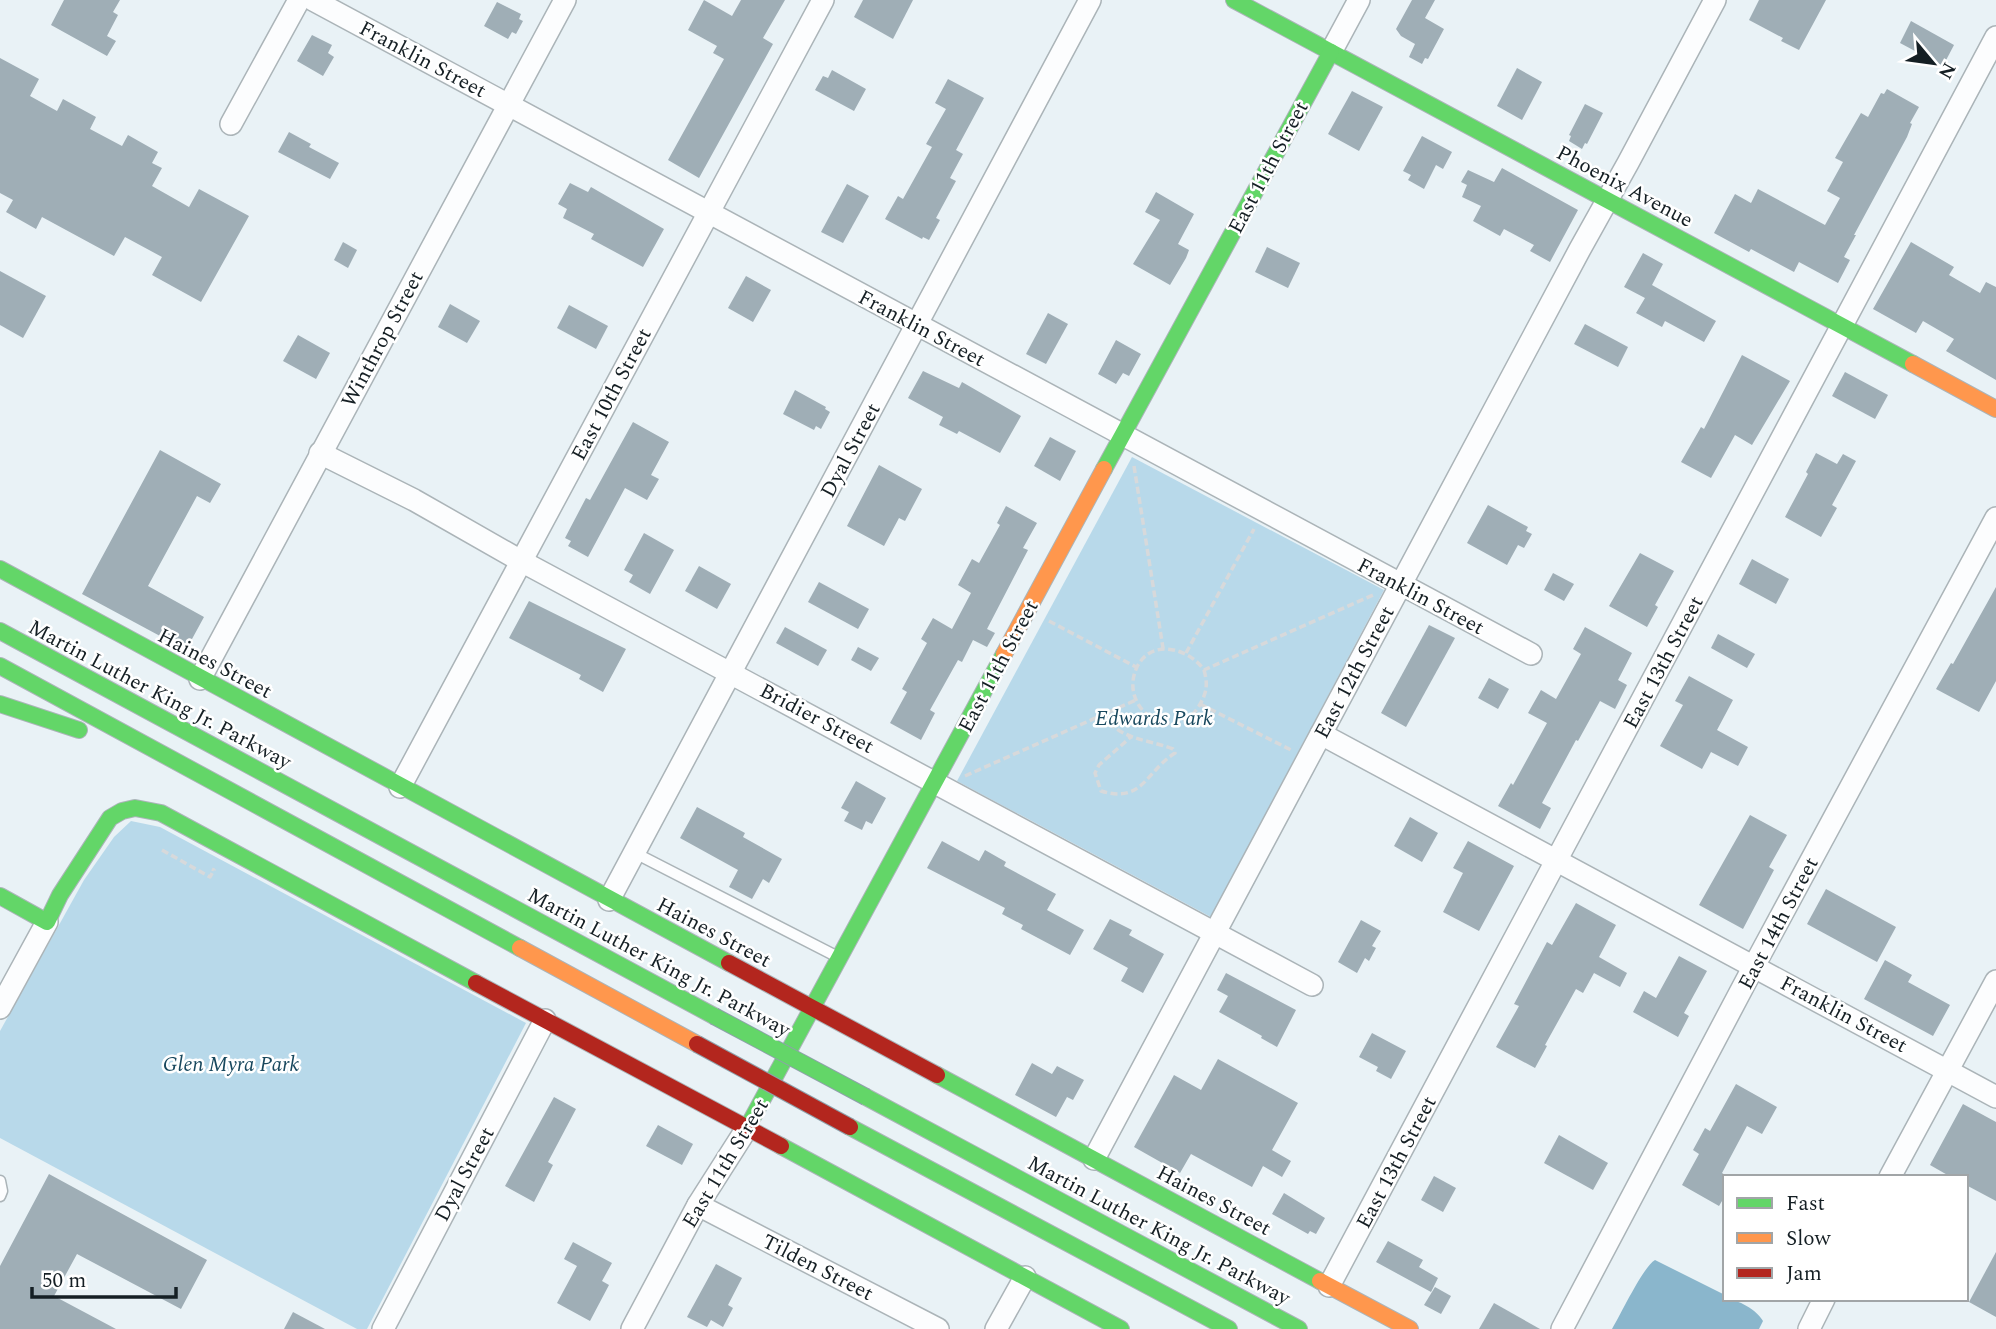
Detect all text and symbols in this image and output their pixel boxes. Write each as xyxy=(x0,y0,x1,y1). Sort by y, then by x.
street label: Franklin Street xyxy=(353,13,492,107)
north arrow xyxy=(1898,28,1968,98)
text: N xyxy=(1930,57,1963,84)
street label: East 11th Street xyxy=(1220,95,1317,240)
street label: Phoenix Avenue xyxy=(1550,137,1699,236)
street label: Winthrop Street xyxy=(333,265,432,414)
street label: Franklin Street xyxy=(852,282,991,376)
street label: East 10th Street xyxy=(563,322,660,467)
street label: Dyal Street xyxy=(812,397,889,504)
street label: Franklin Street xyxy=(1351,550,1490,644)
street label: East 13th Street xyxy=(1615,590,1712,735)
street label: East 11th Street xyxy=(950,594,1047,739)
street label: East 12th Street xyxy=(1306,600,1403,745)
street label: Martin Luther King Jr. Parkway xyxy=(22,612,298,778)
street label: Haines Street xyxy=(152,620,278,708)
street label: Bridier Street xyxy=(753,675,880,763)
park label: Edwards Park xyxy=(1095,703,1213,735)
street label: East 14th Street xyxy=(1730,851,1827,996)
street label: Martin Luther King Jr. Parkway xyxy=(521,880,797,1046)
street label: Haines Street xyxy=(651,889,777,977)
street label: Franklin Street xyxy=(1774,968,1913,1062)
park label: Glen Myra Park xyxy=(163,1049,300,1081)
street label: East 13th Street xyxy=(1348,1090,1445,1235)
street label: East 11th Street xyxy=(674,1092,777,1235)
street label: Dyal Street xyxy=(426,1121,503,1228)
street label: Martin Luther King Jr. Parkway xyxy=(1021,1148,1297,1314)
street label: Haines Street xyxy=(1151,1157,1277,1245)
legend xyxy=(1723,1175,1968,1301)
text: Fast xyxy=(1786,1188,1825,1220)
text: Slow xyxy=(1786,1223,1832,1255)
street label: Tilden Street xyxy=(756,1226,879,1310)
scale bar xyxy=(32,1256,175,1300)
text: Jam xyxy=(1786,1258,1822,1290)
text: 50 m xyxy=(42,1265,86,1297)

